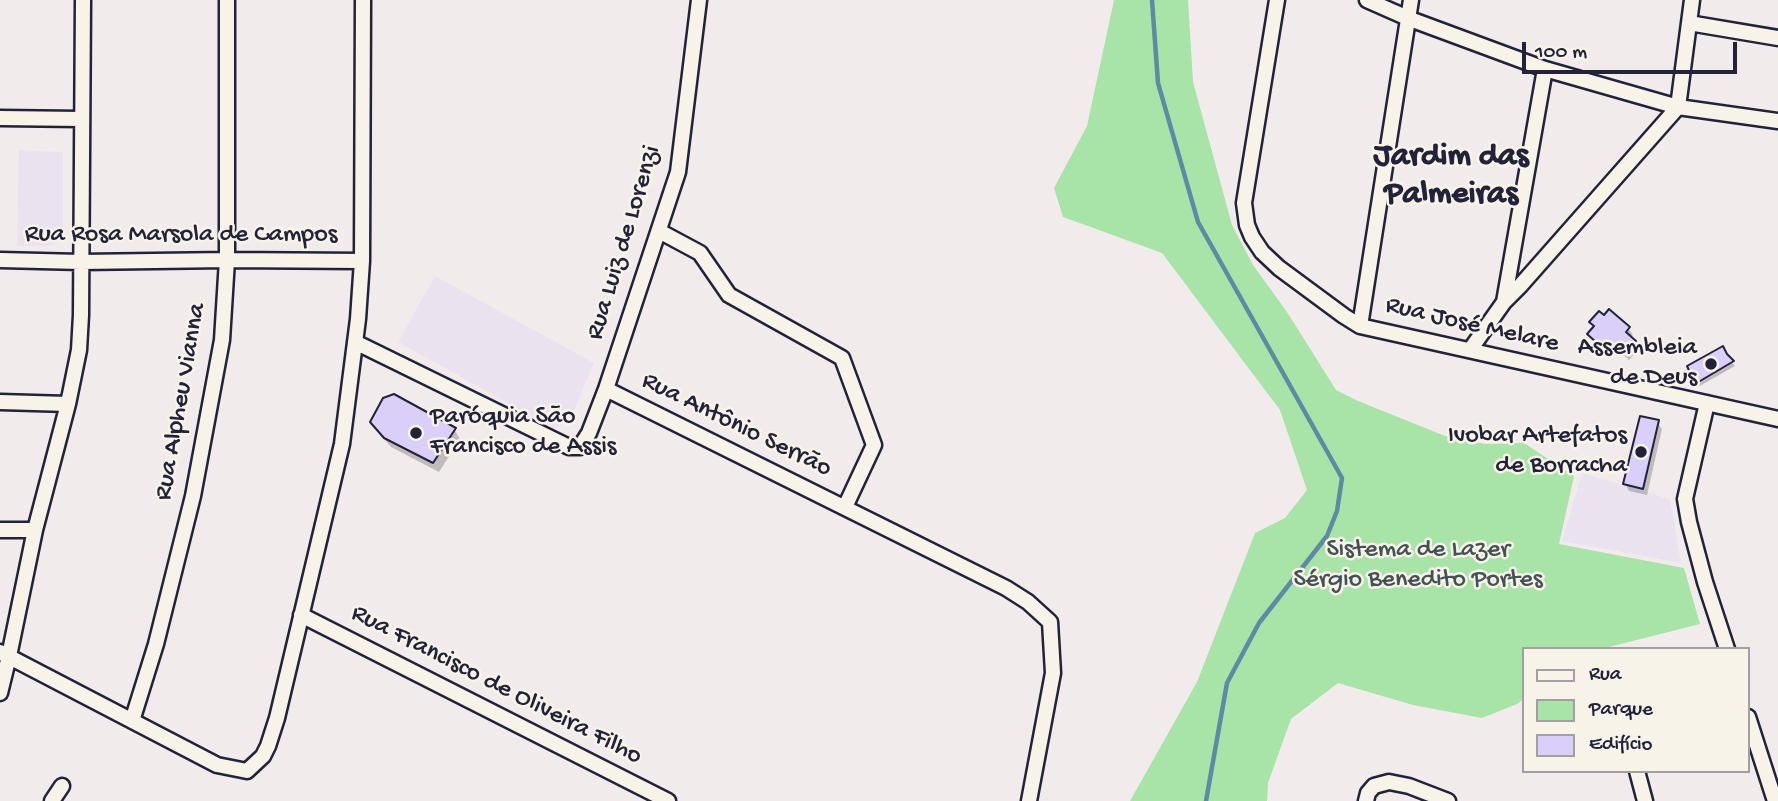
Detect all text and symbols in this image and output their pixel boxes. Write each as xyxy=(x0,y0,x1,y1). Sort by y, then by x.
scale bar xyxy=(1526,28,1741,72)
text: 100 m xyxy=(1535,41,1587,66)
district label: Jardim das Palmeiras xyxy=(1373,138,1529,216)
street label: Rua Luiz de Lorenzi xyxy=(581,142,669,344)
street label: Rua Rosa Marsola de Campos xyxy=(25,220,337,252)
street label: Rua José Melare xyxy=(1382,291,1562,361)
street label: Rua Alpheu Vianna xyxy=(149,301,215,503)
place label: Assembleia de Deus xyxy=(1578,333,1697,394)
marker: Assembleia de Deus xyxy=(1703,356,1719,372)
street label: Rua Antônio Serrão xyxy=(636,366,836,486)
place label: Paróquia São Francisco de Assis xyxy=(430,402,616,464)
place label: Ivobar Artefatos de Borracha xyxy=(1448,421,1627,482)
marker: Paróquia São Francisco de Assis xyxy=(408,425,424,441)
marker: Ivobar Artefatos de Borracha xyxy=(1633,444,1649,460)
park label: Sistema de Lazer Sérgio Benedito Portes xyxy=(1293,535,1543,596)
street label: Rua Francisco de Oliveira Filho xyxy=(345,599,647,773)
legend xyxy=(1522,647,1750,773)
text: Rua xyxy=(1589,663,1622,688)
text: Parque xyxy=(1589,698,1653,723)
text: Edifício xyxy=(1589,733,1653,758)

